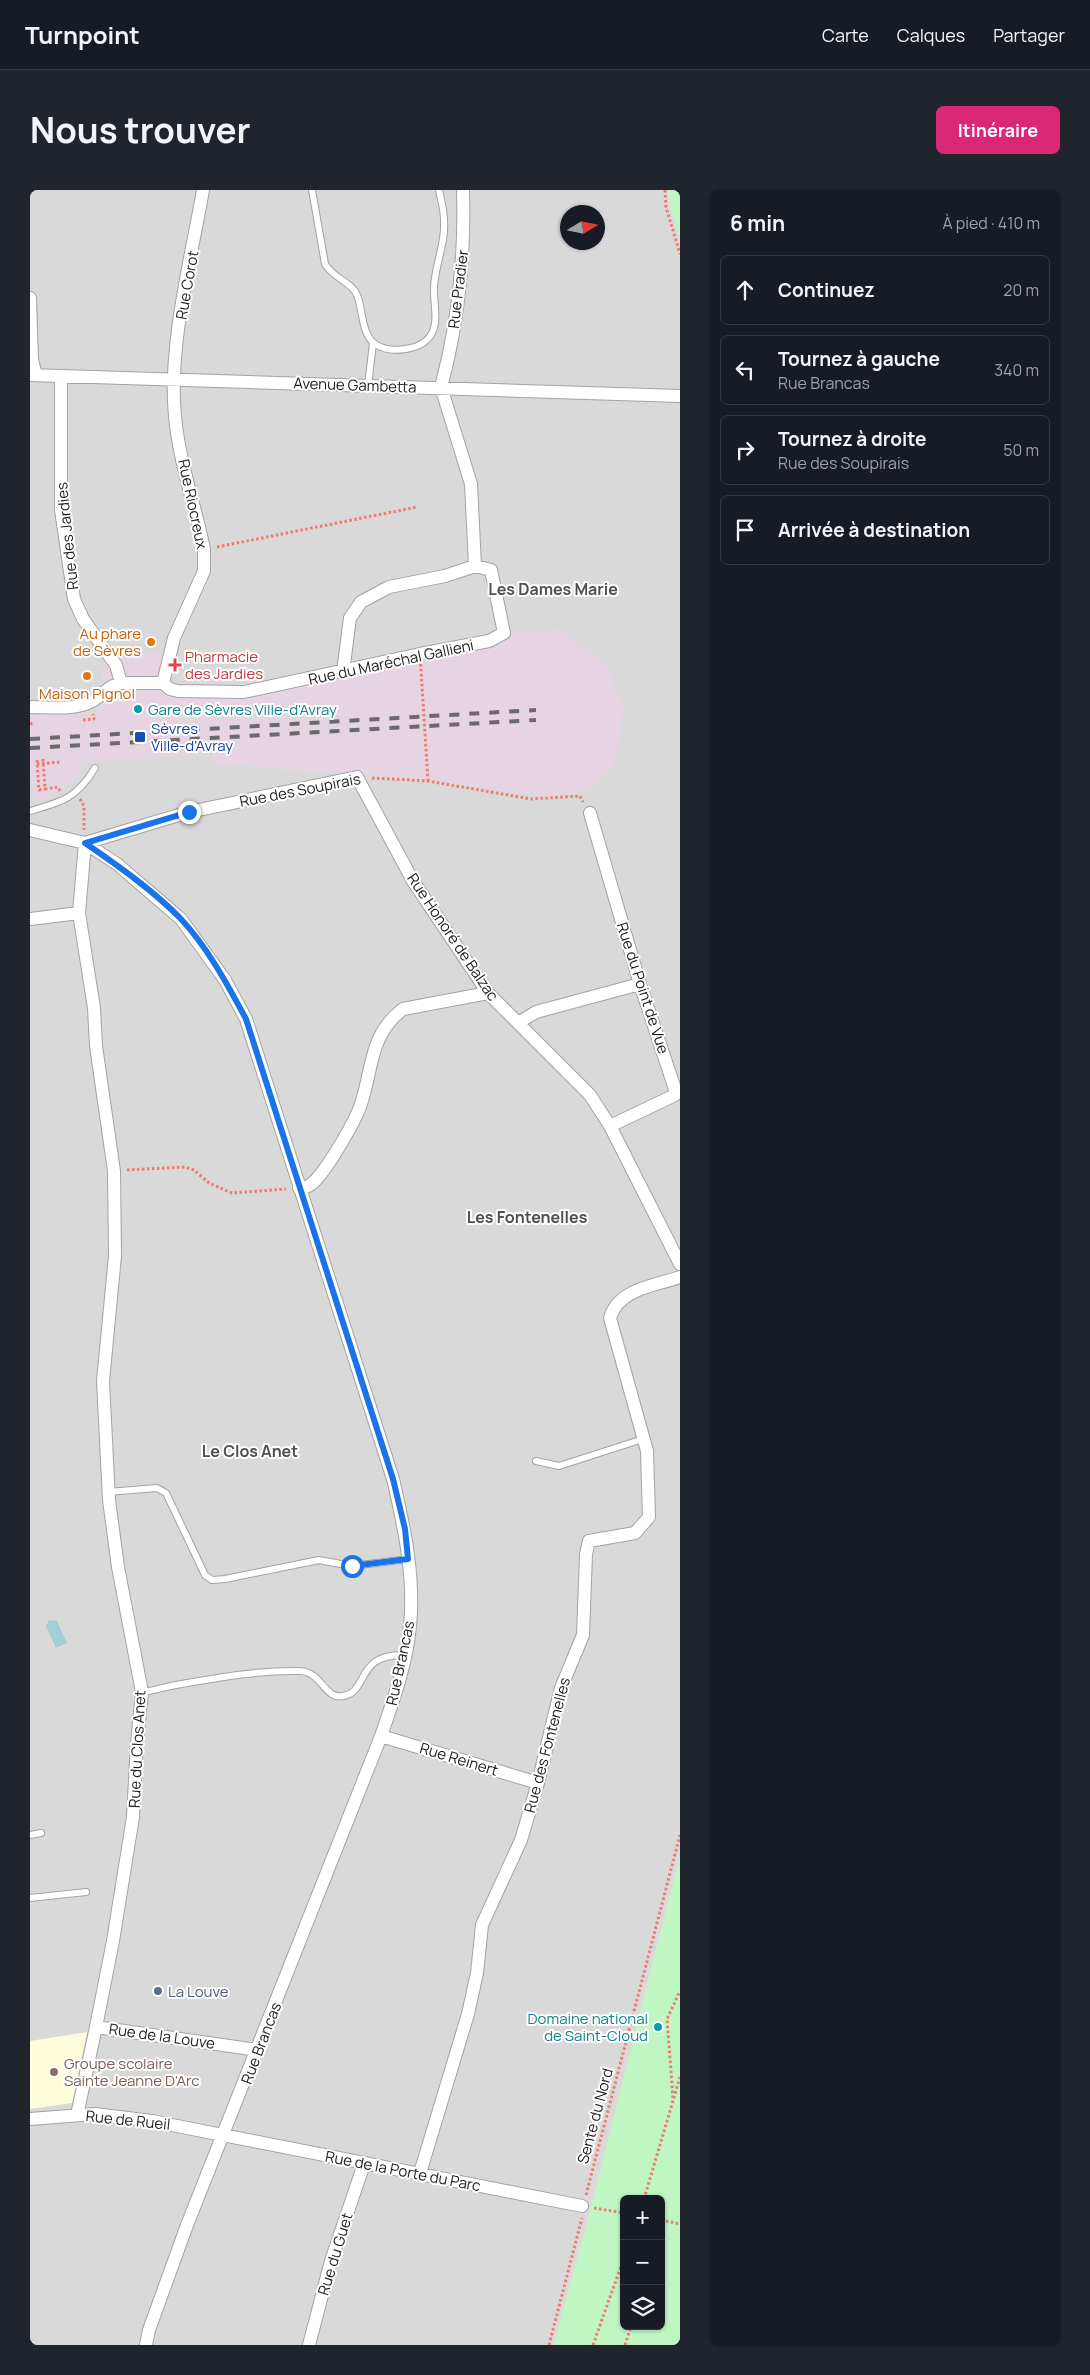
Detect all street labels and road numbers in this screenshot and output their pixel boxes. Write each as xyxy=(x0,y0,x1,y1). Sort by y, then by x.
street label: Rue Pradier xyxy=(443,248,473,330)
street label: Rue Corot xyxy=(171,249,203,321)
street label: Avenue Gambetta xyxy=(293,372,417,398)
street label: Rue Riocreux xyxy=(173,457,213,551)
street label: Rue des Jardies xyxy=(51,481,83,591)
street label: Rue du Maréchal Gallieni xyxy=(306,634,476,690)
street label: Rue des Soupirais xyxy=(238,768,362,812)
street label: Rue Honoré de Balzac xyxy=(402,869,504,1005)
street label: Rue du Point de Vue xyxy=(612,920,674,1057)
street label: Rue Brancas xyxy=(381,1619,419,1707)
street label: Rue des Fontenelles xyxy=(519,1675,575,1815)
street label: Rue du Clos Anet xyxy=(123,1690,151,1808)
street label: Rue Reinert xyxy=(417,1737,501,1781)
street label: Rue Brancas xyxy=(236,1999,286,2087)
street label: Rue de la Louve xyxy=(107,2018,217,2054)
street label: Sente du Nord xyxy=(572,2066,618,2166)
street label: Rue de Rueil xyxy=(85,2105,171,2135)
street label: Rue de la Porte du Parc xyxy=(324,2146,482,2196)
street label: Rue du Guet xyxy=(313,2210,357,2298)

